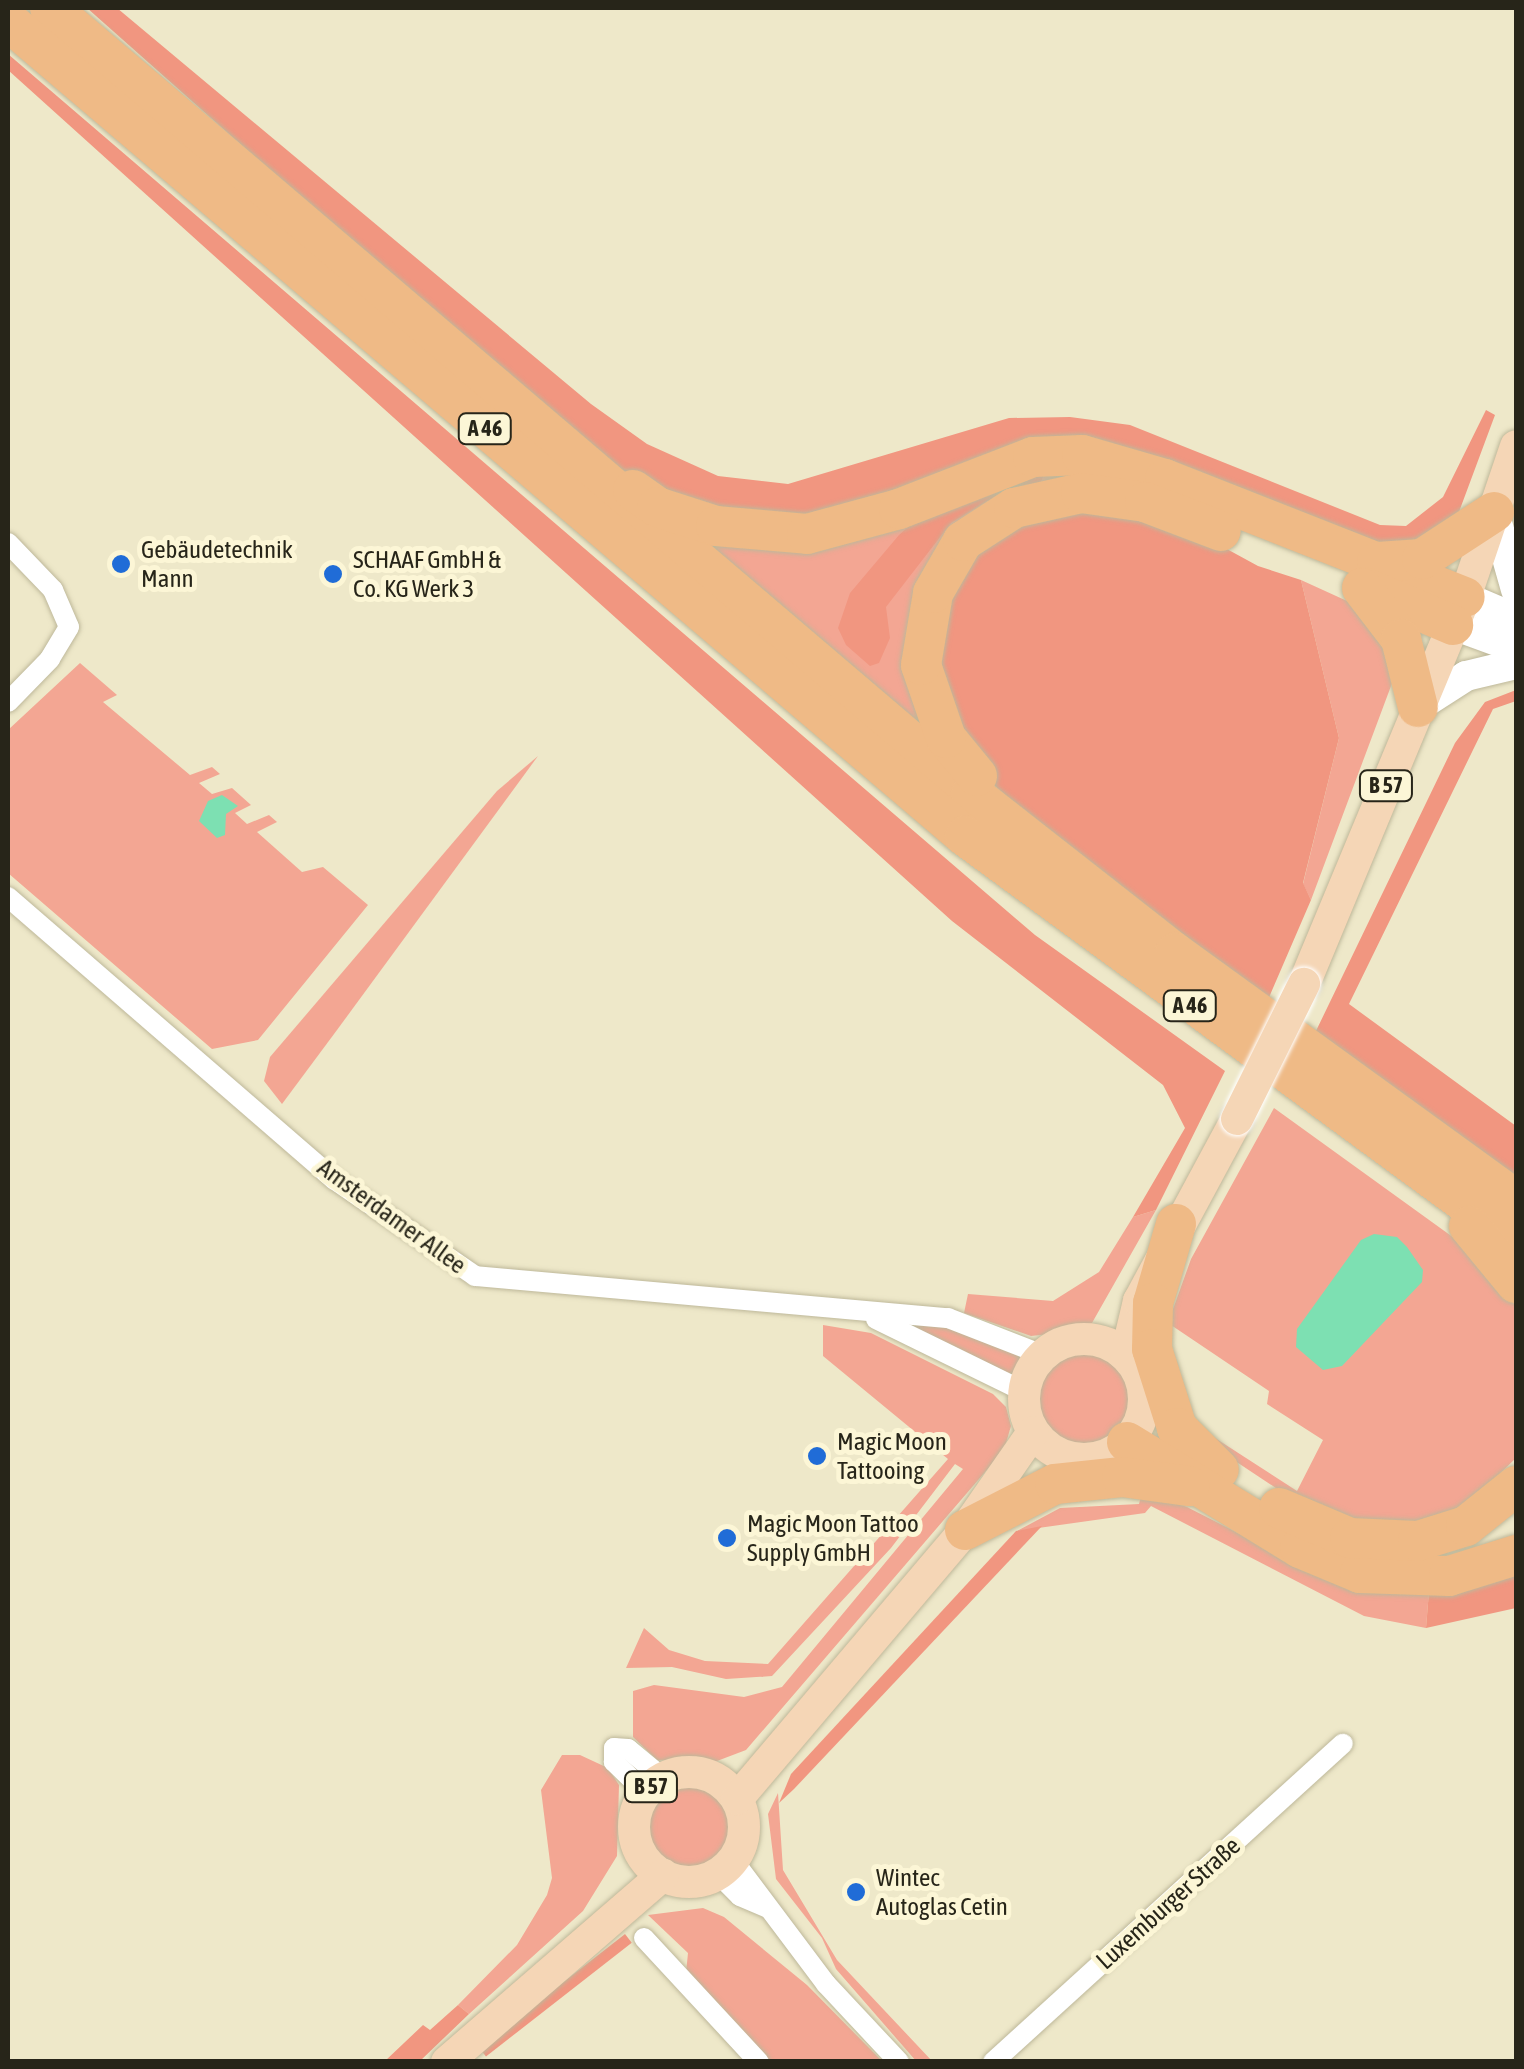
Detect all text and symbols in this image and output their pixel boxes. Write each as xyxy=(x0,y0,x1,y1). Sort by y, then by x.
road number: A 46 xyxy=(458,412,512,446)
place label: Gebäudetechnik Mann xyxy=(141,535,293,594)
place label: SCHAAF GmbH & Co. KG Werk 3 xyxy=(353,545,501,604)
marker: Gebäudetechnik Mann xyxy=(110,553,132,575)
marker: SCHAAF GmbH & Co. KG Werk 3 xyxy=(322,563,344,585)
road number: B 57 xyxy=(1358,769,1414,803)
road number: A 46 xyxy=(1162,989,1218,1023)
street label: Amsterdamer Allee xyxy=(312,1152,472,1280)
place label: Magic Moon Tattooing xyxy=(837,1427,947,1486)
marker: Magic Moon Tattooing xyxy=(806,1445,828,1467)
place label: Magic Moon Tattoo Supply GmbH xyxy=(747,1509,919,1568)
marker: Magic Moon Tattoo Supply GmbH xyxy=(716,1527,738,1549)
road number: B 57 xyxy=(624,1770,678,1804)
street label: Luxemburger Straße xyxy=(1090,1831,1246,1975)
place label: Wintec Autoglas Cetin xyxy=(876,1863,1008,1922)
marker: Wintec Autoglas Cetin xyxy=(845,1881,867,1903)

